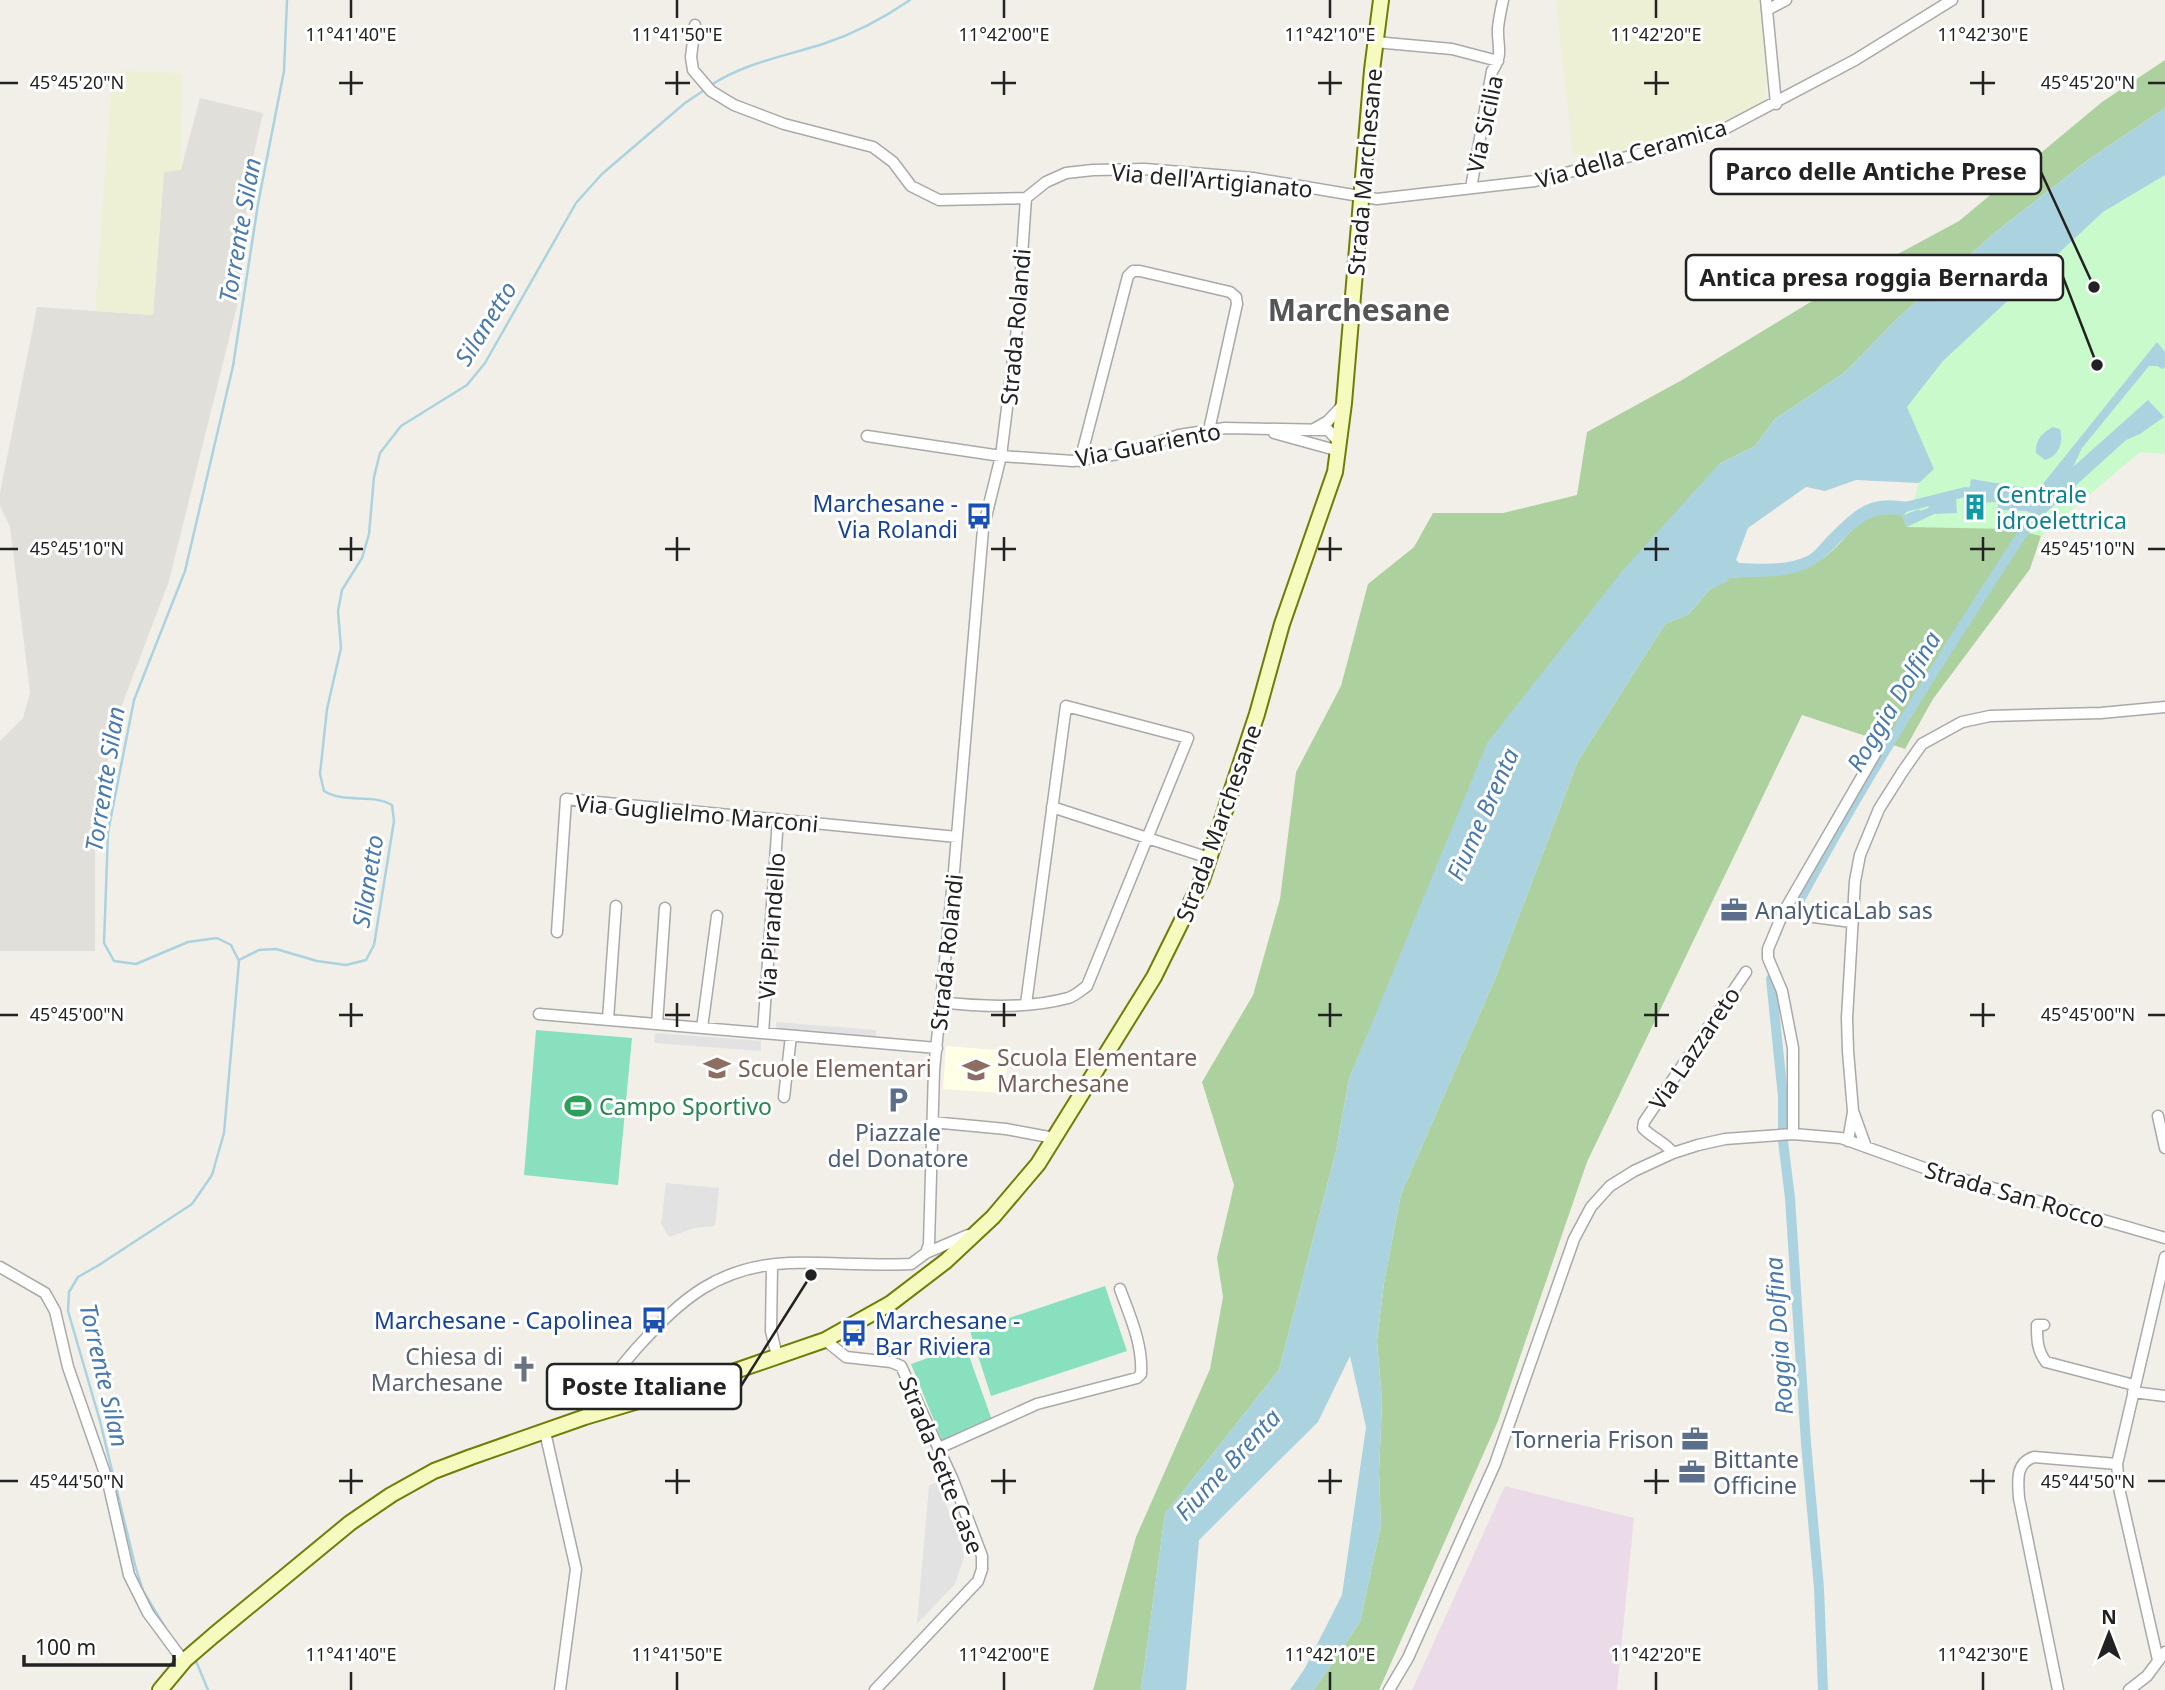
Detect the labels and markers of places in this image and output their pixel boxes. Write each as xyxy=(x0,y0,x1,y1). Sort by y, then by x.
callout: Parco delle Antiche Prese xyxy=(1711,149,2041,194)
callout: Antica presa roggia Bernarda xyxy=(1686,255,2063,300)
place label: Centrale idroelettrica xyxy=(1996,478,2127,536)
place label: Marchesane - Via Rolandi xyxy=(812,487,958,545)
building icon: Centrale idroelettrica xyxy=(1960,492,1990,522)
bus stop icon: Marchesane - Via Rolandi xyxy=(964,501,994,531)
place label: AnalyticaLab sas xyxy=(1755,894,1933,926)
office icon: AnalyticaLab sas xyxy=(1719,895,1749,925)
place label: Scuola Elementare Marchesane xyxy=(997,1041,1197,1099)
place label: Scuole Elementari xyxy=(738,1052,932,1084)
school or university icon: Scuole Elementari xyxy=(702,1053,732,1083)
school or university icon: Scuola Elementare Marchesane xyxy=(961,1055,991,1085)
parking icon: Piazzale del Donatore xyxy=(883,1085,913,1115)
place label: Campo Sportivo xyxy=(599,1090,772,1122)
sports icon: Campo Sportivo xyxy=(563,1091,593,1121)
place label: Piazzale del Donatore xyxy=(827,1116,969,1174)
place label: Marchesane - Capolinea xyxy=(374,1304,633,1336)
place label: Marchesane - Bar Riviera xyxy=(875,1304,1021,1362)
bus stop icon: Marchesane - Capolinea xyxy=(639,1305,669,1335)
bus stop icon: Marchesane - Bar Riviera xyxy=(839,1318,869,1348)
place label: Chiesa di Marchesane xyxy=(371,1340,503,1398)
church icon: Chiesa di Marchesane xyxy=(509,1354,539,1384)
callout: Poste Italiane xyxy=(547,1364,741,1409)
place label: Torneria Frison xyxy=(1511,1423,1674,1455)
office icon: Torneria Frison xyxy=(1680,1424,1710,1454)
place label: Bittante Officine xyxy=(1713,1443,1799,1501)
office icon: Bittante Officine xyxy=(1677,1457,1707,1487)

